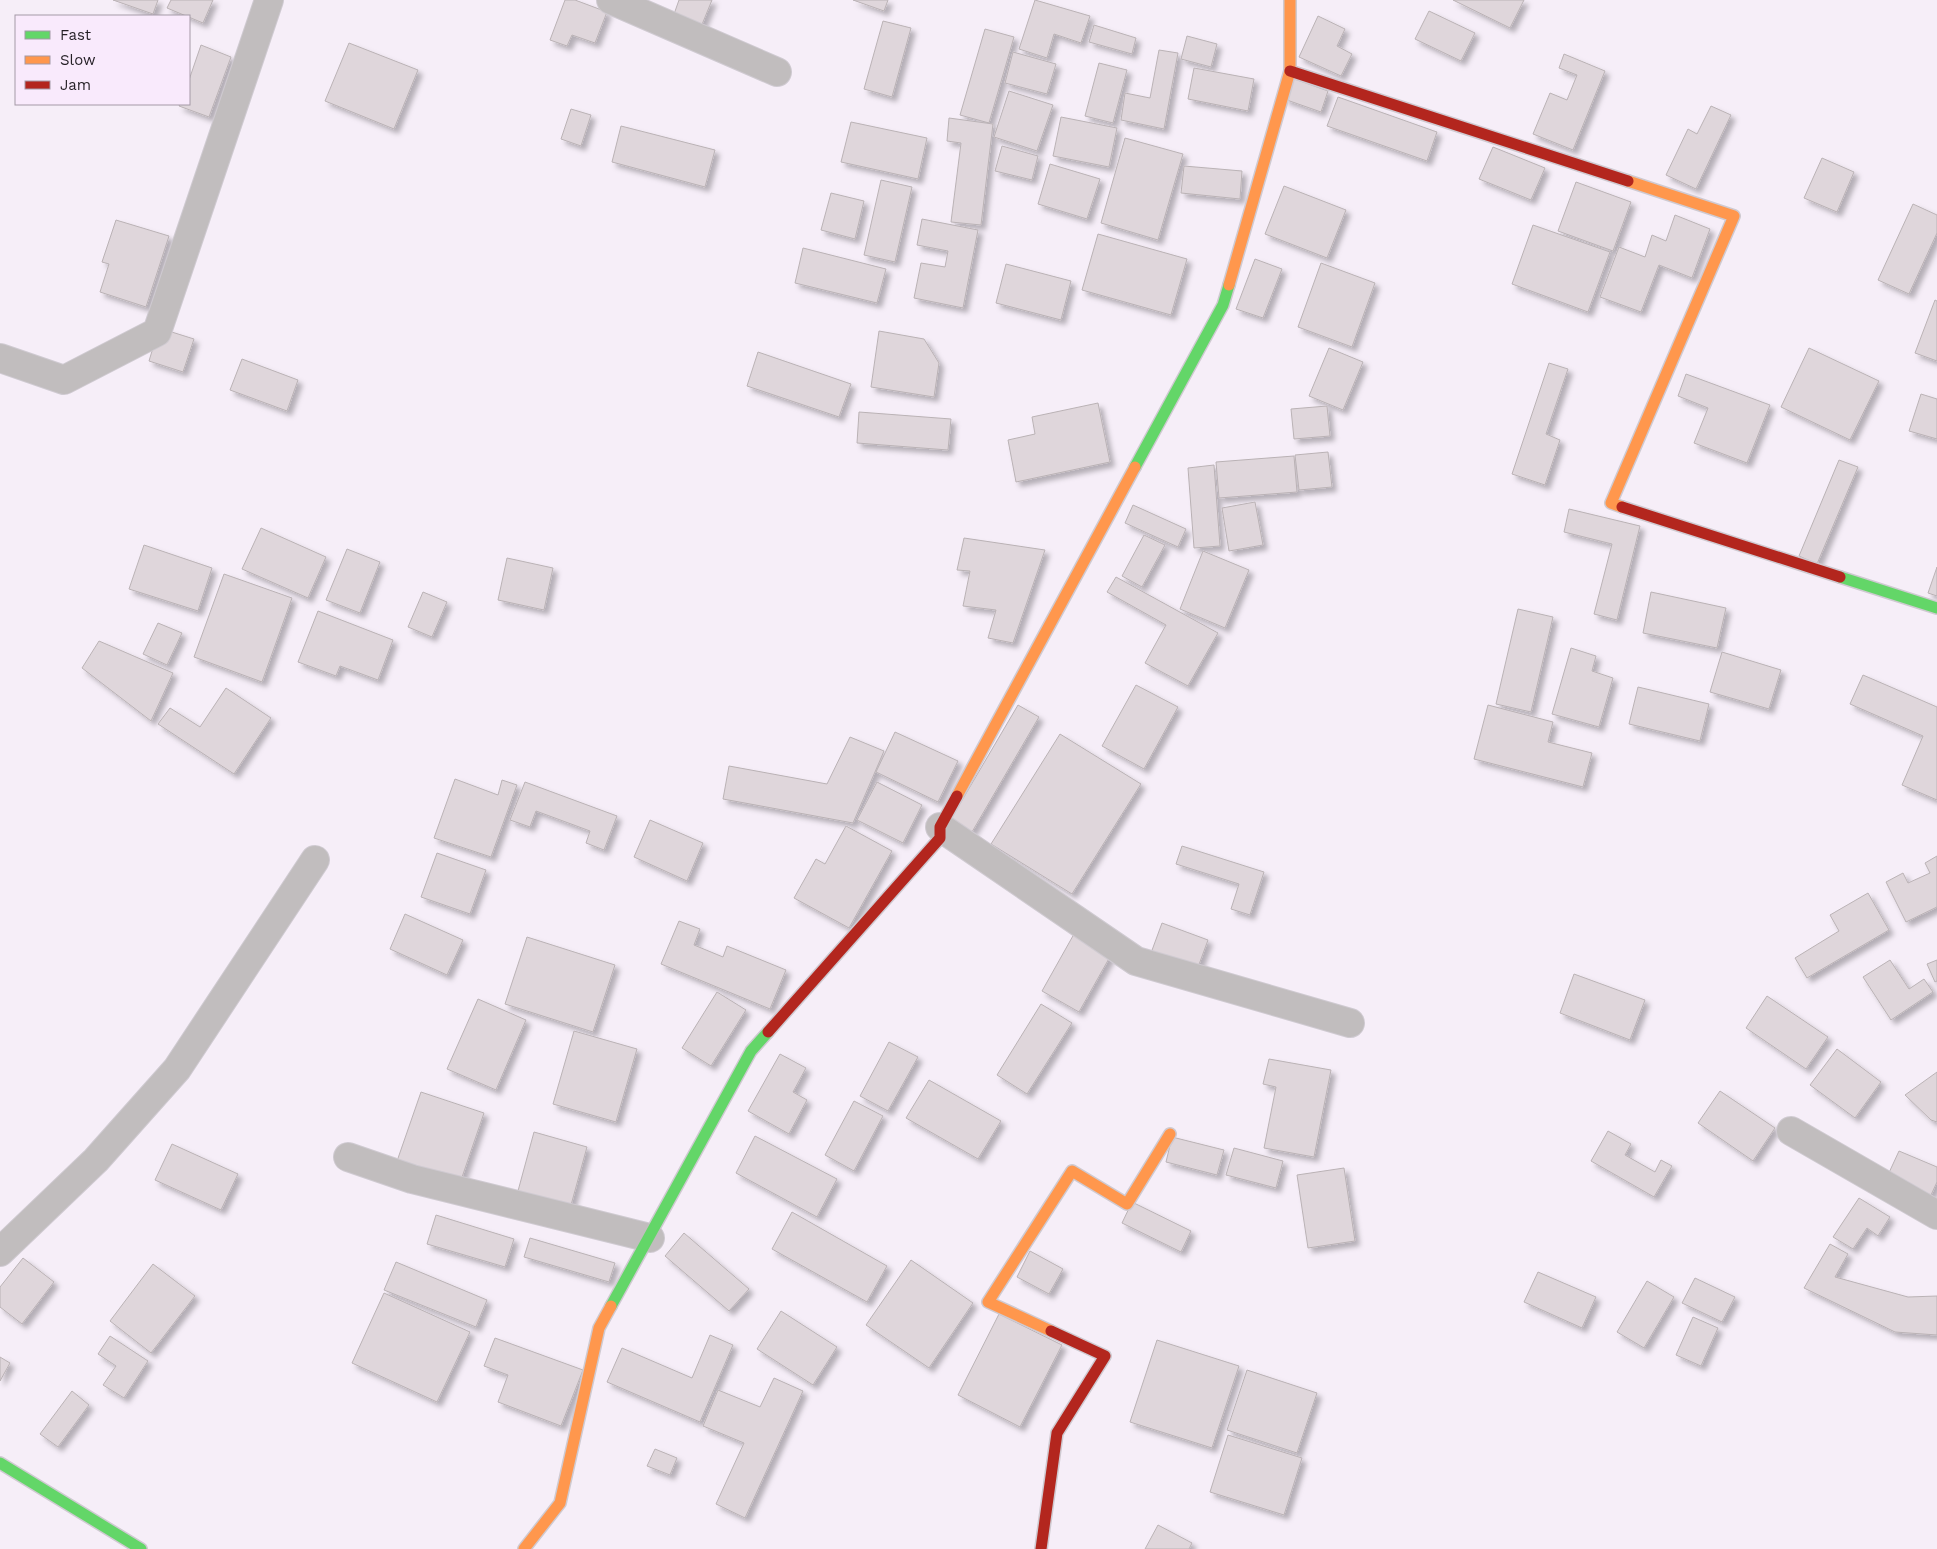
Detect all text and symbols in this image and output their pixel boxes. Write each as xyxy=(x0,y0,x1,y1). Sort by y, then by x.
legend xyxy=(15,15,190,105)
text: Fast xyxy=(60,26,92,44)
text: Slow xyxy=(60,51,96,69)
text: Jam xyxy=(60,76,91,94)

